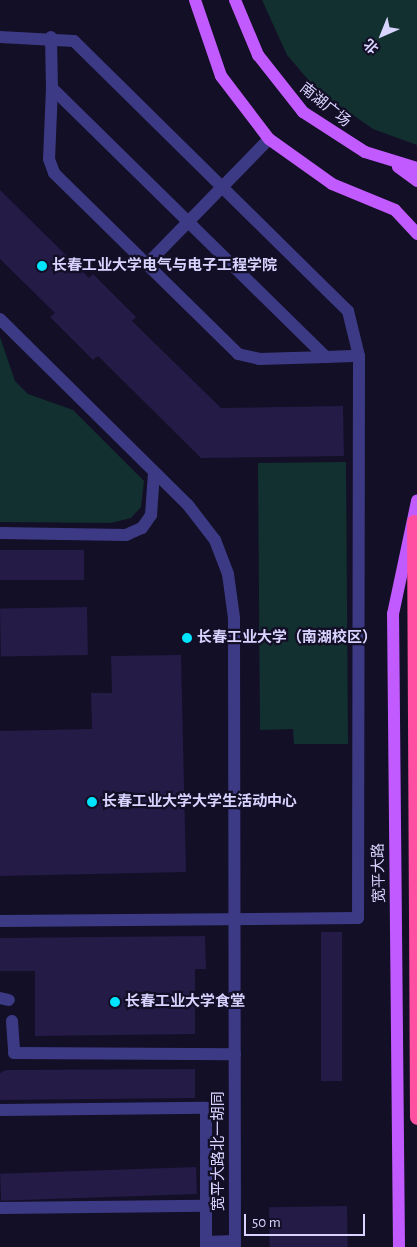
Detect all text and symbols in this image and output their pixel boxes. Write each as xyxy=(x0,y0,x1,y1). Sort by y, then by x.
north arrow xyxy=(357,10,407,60)
text: 北 xyxy=(362,36,381,56)
street label: 南湖广场 xyxy=(296,79,354,131)
place label: 长春工业大学电气与电子工程学院 xyxy=(52,257,277,275)
marker: 长春工业大学电气与电子工程学院 xyxy=(36,260,48,272)
place label: 长春工业大学（南湖校区） xyxy=(197,629,377,647)
marker: 长春工业大学（南湖校区） xyxy=(181,632,193,644)
place label: 长春工业大学大学生活动中心 xyxy=(102,793,297,811)
marker: 长春工业大学大学生活动中心 xyxy=(86,796,98,808)
street label: 宽平大路 xyxy=(369,843,389,903)
place label: 长春工业大学食堂 xyxy=(125,993,245,1011)
marker: 长春工业大学食堂 xyxy=(109,996,121,1008)
street label: 宽平大路北一胡同 xyxy=(210,1091,228,1211)
scale bar xyxy=(247,1204,368,1236)
text: 50 m xyxy=(252,1215,281,1230)

